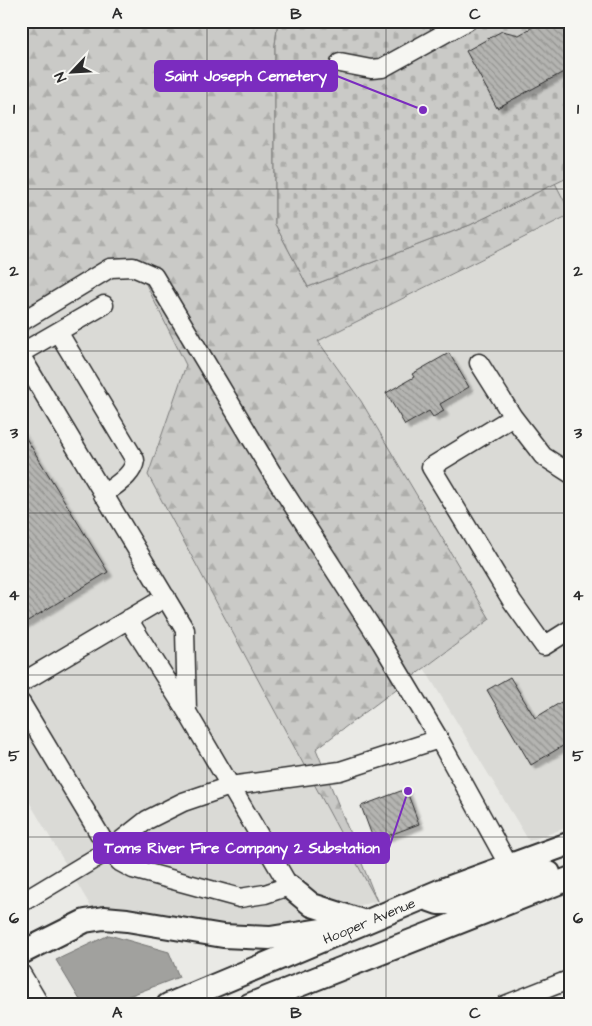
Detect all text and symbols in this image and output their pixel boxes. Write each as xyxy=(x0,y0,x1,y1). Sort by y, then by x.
text: A xyxy=(112,3,123,25)
text: B xyxy=(290,3,302,25)
text: C xyxy=(469,3,481,25)
north arrow xyxy=(48,48,98,98)
callout: Saint Joseph Cemetery xyxy=(155,61,337,91)
text: Saint Joseph Cemetery xyxy=(164,66,328,88)
text: N xyxy=(50,69,72,85)
text: 1 xyxy=(13,98,16,120)
text: 1 xyxy=(577,98,580,120)
text: 2 xyxy=(8,260,19,282)
text: 2 xyxy=(572,260,583,282)
text: 3 xyxy=(9,422,19,444)
text: 3 xyxy=(573,422,583,444)
text: 4 xyxy=(9,584,20,606)
text: 4 xyxy=(573,584,584,606)
text: 5 xyxy=(8,745,20,767)
text: 5 xyxy=(572,745,584,767)
callout: Toms River Fire Company 2 Substation xyxy=(94,833,389,863)
text: Toms River Fire Company 2 Substation xyxy=(103,838,380,860)
street label: Hooper Avenue xyxy=(320,893,419,950)
text: 6 xyxy=(9,907,19,929)
text: 6 xyxy=(573,907,583,929)
text: A xyxy=(112,1002,123,1024)
text: B xyxy=(290,1002,302,1024)
text: C xyxy=(469,1002,481,1024)

